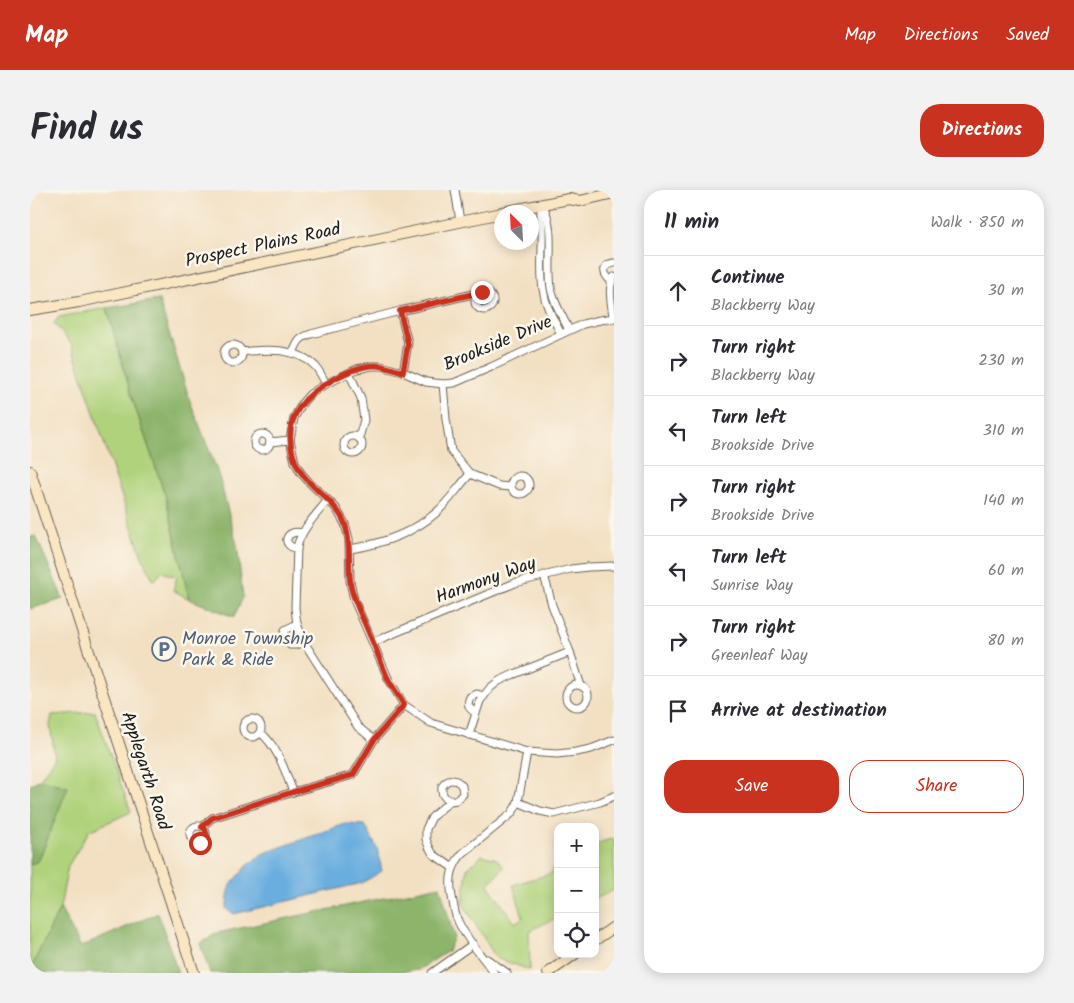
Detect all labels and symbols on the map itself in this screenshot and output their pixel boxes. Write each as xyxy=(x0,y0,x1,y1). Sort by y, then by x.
north arrow xyxy=(494,205,539,250)
street label: Prospect Plains Road xyxy=(183,215,344,277)
route end xyxy=(471,281,494,304)
street label: Brookside Drive xyxy=(439,308,557,380)
street label: Harmony Way xyxy=(432,549,541,613)
place label: Monroe Township Park & Ride xyxy=(182,625,313,675)
parking icon: Monroe Township Park & Ride xyxy=(151,636,177,662)
street label: Applegarth Road xyxy=(112,708,178,835)
route start xyxy=(189,832,212,855)

